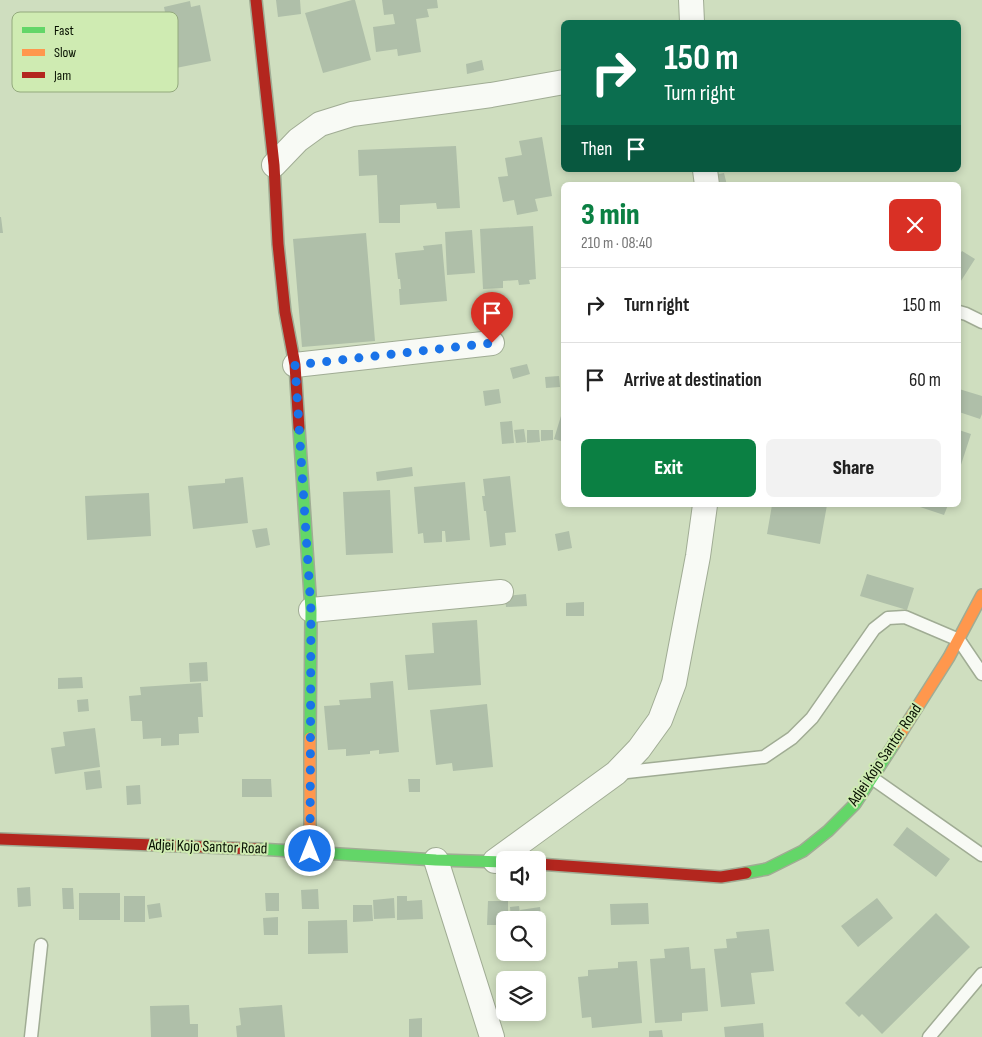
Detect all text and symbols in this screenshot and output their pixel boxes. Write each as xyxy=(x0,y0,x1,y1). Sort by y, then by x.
legend xyxy=(12,12,178,92)
text: Fast xyxy=(54,22,74,39)
text: 150 m xyxy=(664,37,738,80)
icon: right xyxy=(581,40,646,105)
text: Slow xyxy=(54,44,76,61)
text: Jam xyxy=(53,67,71,84)
text: Turn right xyxy=(664,80,735,107)
icon: arrive xyxy=(622,135,650,163)
text: Then xyxy=(581,138,612,161)
text: 3 min xyxy=(581,197,640,233)
button: close xyxy=(889,199,941,251)
text: 210 m · 08:40 xyxy=(581,234,652,253)
icon: right xyxy=(581,291,609,319)
pin xyxy=(471,292,513,343)
text: Turn right xyxy=(624,294,689,317)
text: 150 m xyxy=(903,294,941,317)
icon: arrive xyxy=(478,299,506,327)
icon: arrive xyxy=(581,366,609,394)
text: Arrive at destination xyxy=(624,369,762,392)
text: 60 m xyxy=(909,369,941,392)
button: Exit xyxy=(581,439,756,497)
button: Share xyxy=(766,439,941,497)
street label: Adjei Kojo Santor Road xyxy=(843,700,926,810)
position arrow xyxy=(283,824,335,876)
street label: Adjei Kojo Santor Road xyxy=(147,835,268,859)
map controls xyxy=(496,851,546,1021)
button: sound xyxy=(496,851,546,901)
button: search xyxy=(496,911,546,961)
button: layers xyxy=(496,971,546,1021)

